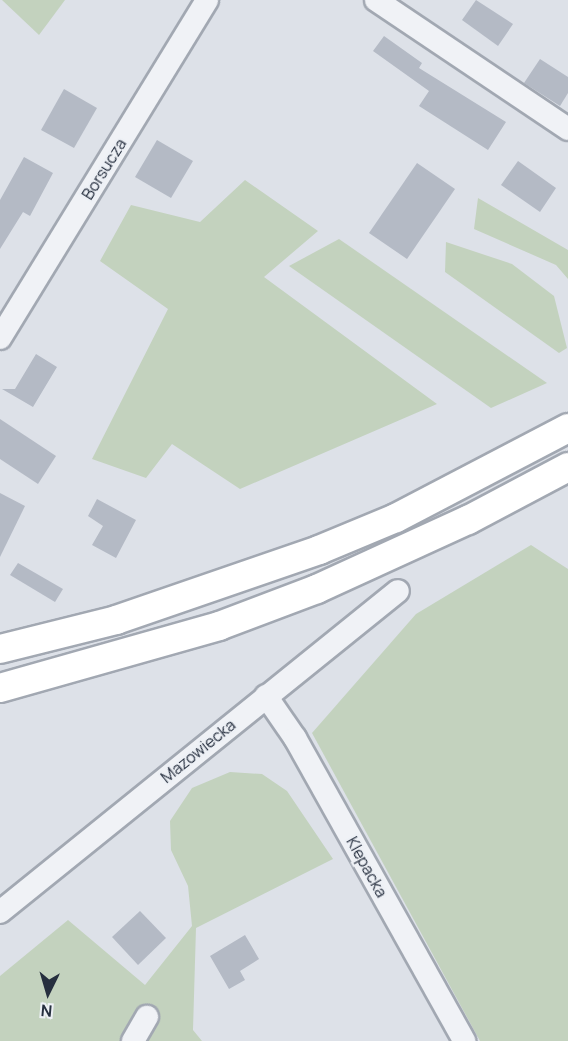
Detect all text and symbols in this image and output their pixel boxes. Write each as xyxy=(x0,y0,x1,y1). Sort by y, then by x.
street label: Borsucza xyxy=(78,135,130,203)
street label: Mazowiecka xyxy=(157,715,239,787)
street label: Klepacka xyxy=(343,833,391,901)
north arrow xyxy=(18,963,78,1023)
text: N xyxy=(40,999,53,1022)

